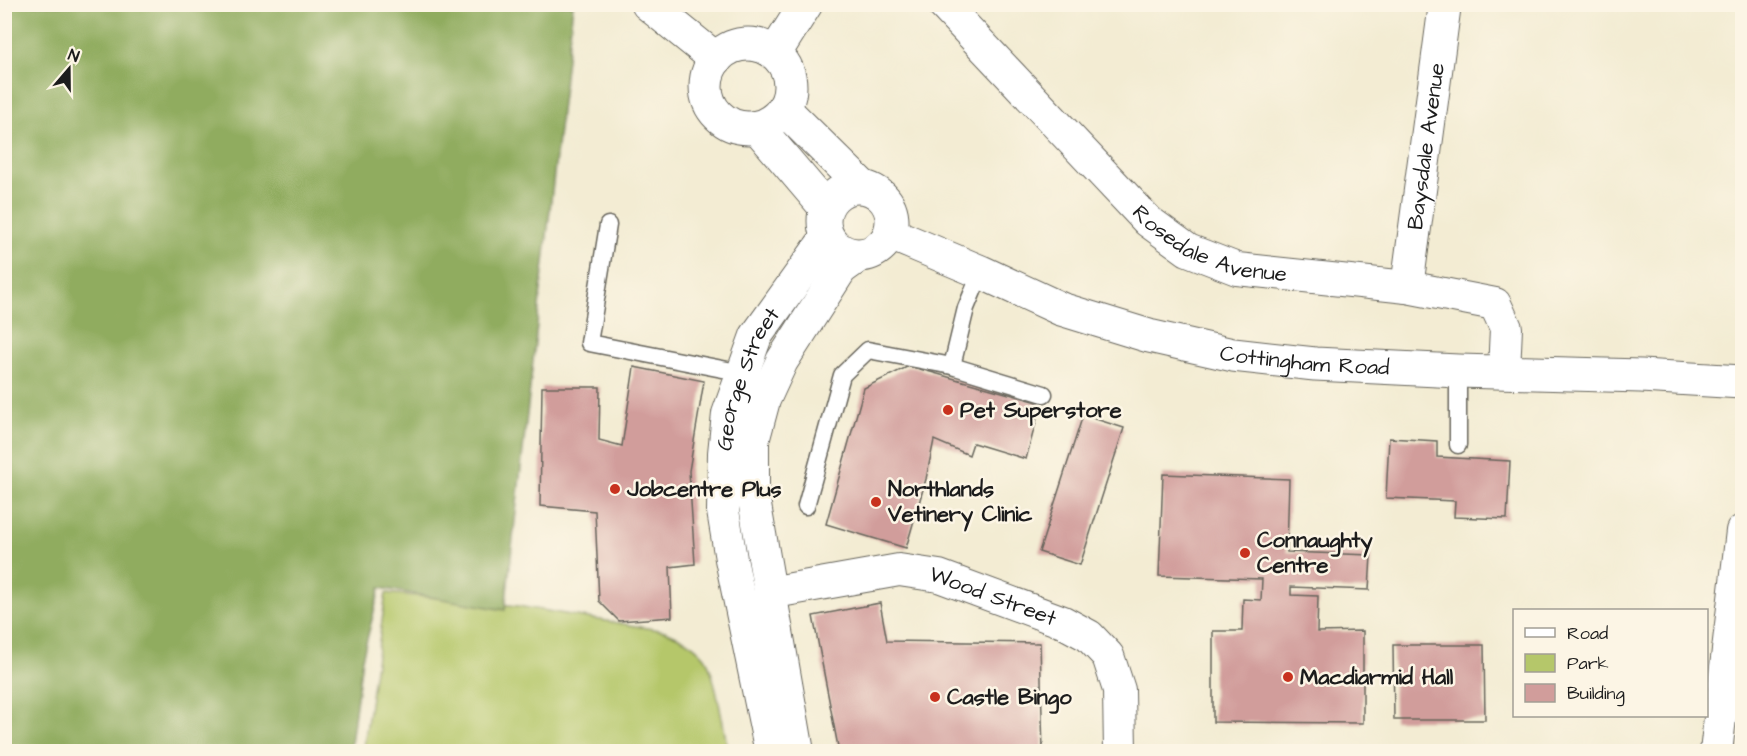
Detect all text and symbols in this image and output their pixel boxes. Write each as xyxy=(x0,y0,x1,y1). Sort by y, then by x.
north arrow xyxy=(39,39,99,99)
text: N xyxy=(65,44,82,68)
street label: Baysdale Avenue xyxy=(1399,61,1452,232)
street label: Rosedale Avenue xyxy=(1125,198,1289,290)
street label: George Street xyxy=(709,301,787,452)
street label: Cottingham Road xyxy=(1217,337,1390,383)
place label: Pet Superstore xyxy=(960,395,1122,426)
marker: Pet Superstore xyxy=(941,403,955,417)
place label: Jobcentre Plus xyxy=(626,474,782,505)
place label: Northlands Vetinery Clinic xyxy=(887,474,1033,532)
marker: Jobcentre Plus xyxy=(608,482,622,496)
marker: Northlands Vetinery Clinic xyxy=(869,495,883,509)
place label: Connaughty Centre xyxy=(1257,525,1373,581)
marker: Connaughty Centre xyxy=(1238,546,1252,560)
street label: Wood Street xyxy=(925,558,1061,634)
legend xyxy=(1513,609,1708,717)
text: Road xyxy=(1567,621,1608,646)
text: Park xyxy=(1567,651,1609,676)
place label: Macdiarmid Hall xyxy=(1300,662,1454,693)
marker: Macdiarmid Hall xyxy=(1281,670,1295,684)
text: Building xyxy=(1567,681,1625,707)
place label: Castle Bingo xyxy=(947,682,1072,714)
marker: Castle Bingo xyxy=(928,690,942,704)

